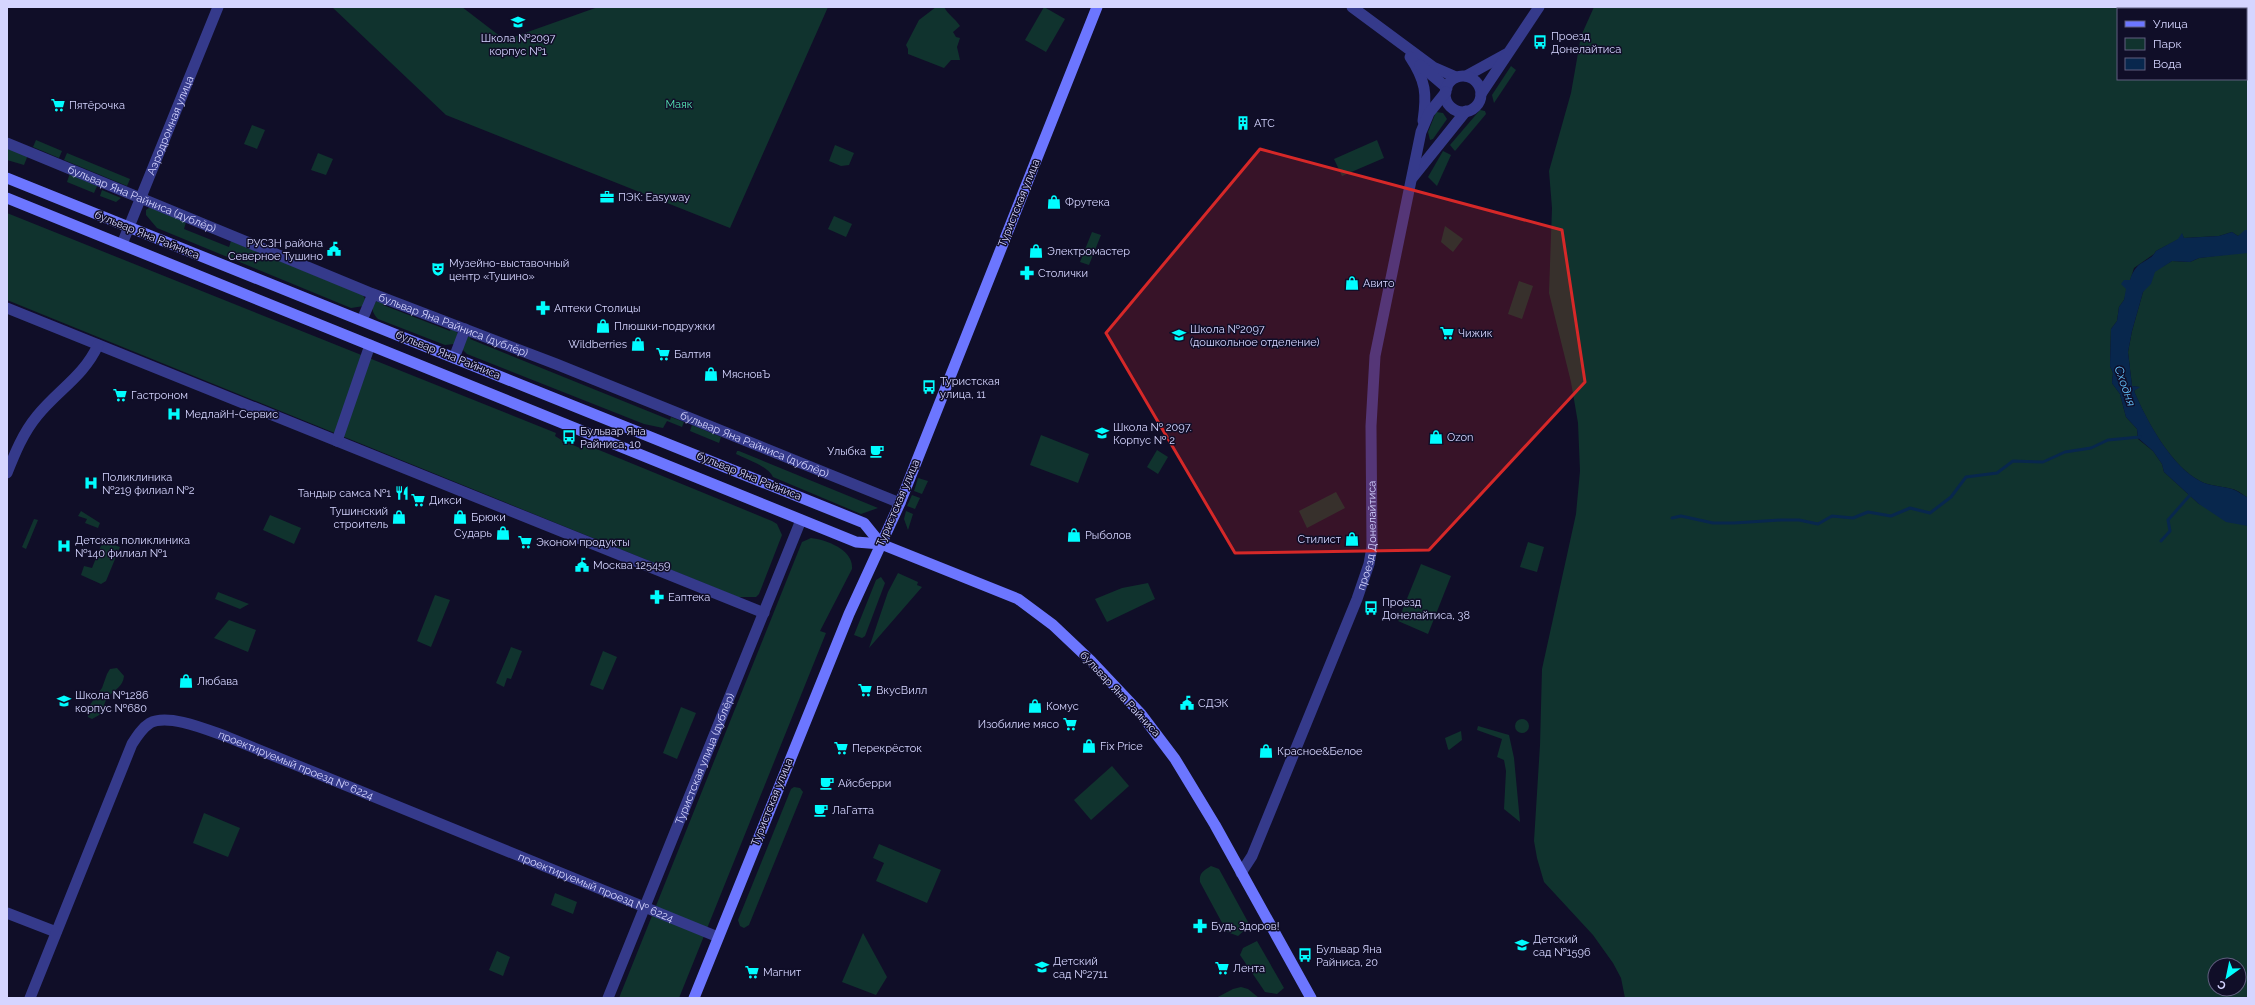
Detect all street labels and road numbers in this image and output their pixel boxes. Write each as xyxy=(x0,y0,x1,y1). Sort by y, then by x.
street label: Аэродромная улица xyxy=(144,74,196,177)
street label: Туристская улица xyxy=(995,157,1043,249)
street label: бульвар Яна Райниса (дублёр) xyxy=(66,162,218,236)
street label: бульвар Яна Райниса xyxy=(93,208,201,262)
street label: бульвар Яна Райниса (дублёр) xyxy=(376,290,530,360)
street label: бульвар Яна Райниса xyxy=(394,328,502,382)
street label: бульвар Яна Райниса (дублёр) xyxy=(678,409,830,481)
street label: бульвар Яна Райниса xyxy=(695,449,803,503)
street label: Туристская улица xyxy=(874,457,922,549)
street label: проезд Донелайтиса xyxy=(1354,481,1379,592)
street label: бульвар Яна Райниса xyxy=(1077,649,1163,739)
street label: Туристская улица (дублёр) xyxy=(672,691,737,826)
street label: проектируемый проезд № 6224 xyxy=(217,728,376,802)
street label: Туристская улица xyxy=(748,756,796,848)
street label: проектируемый проезд № 6224 xyxy=(516,850,676,925)

